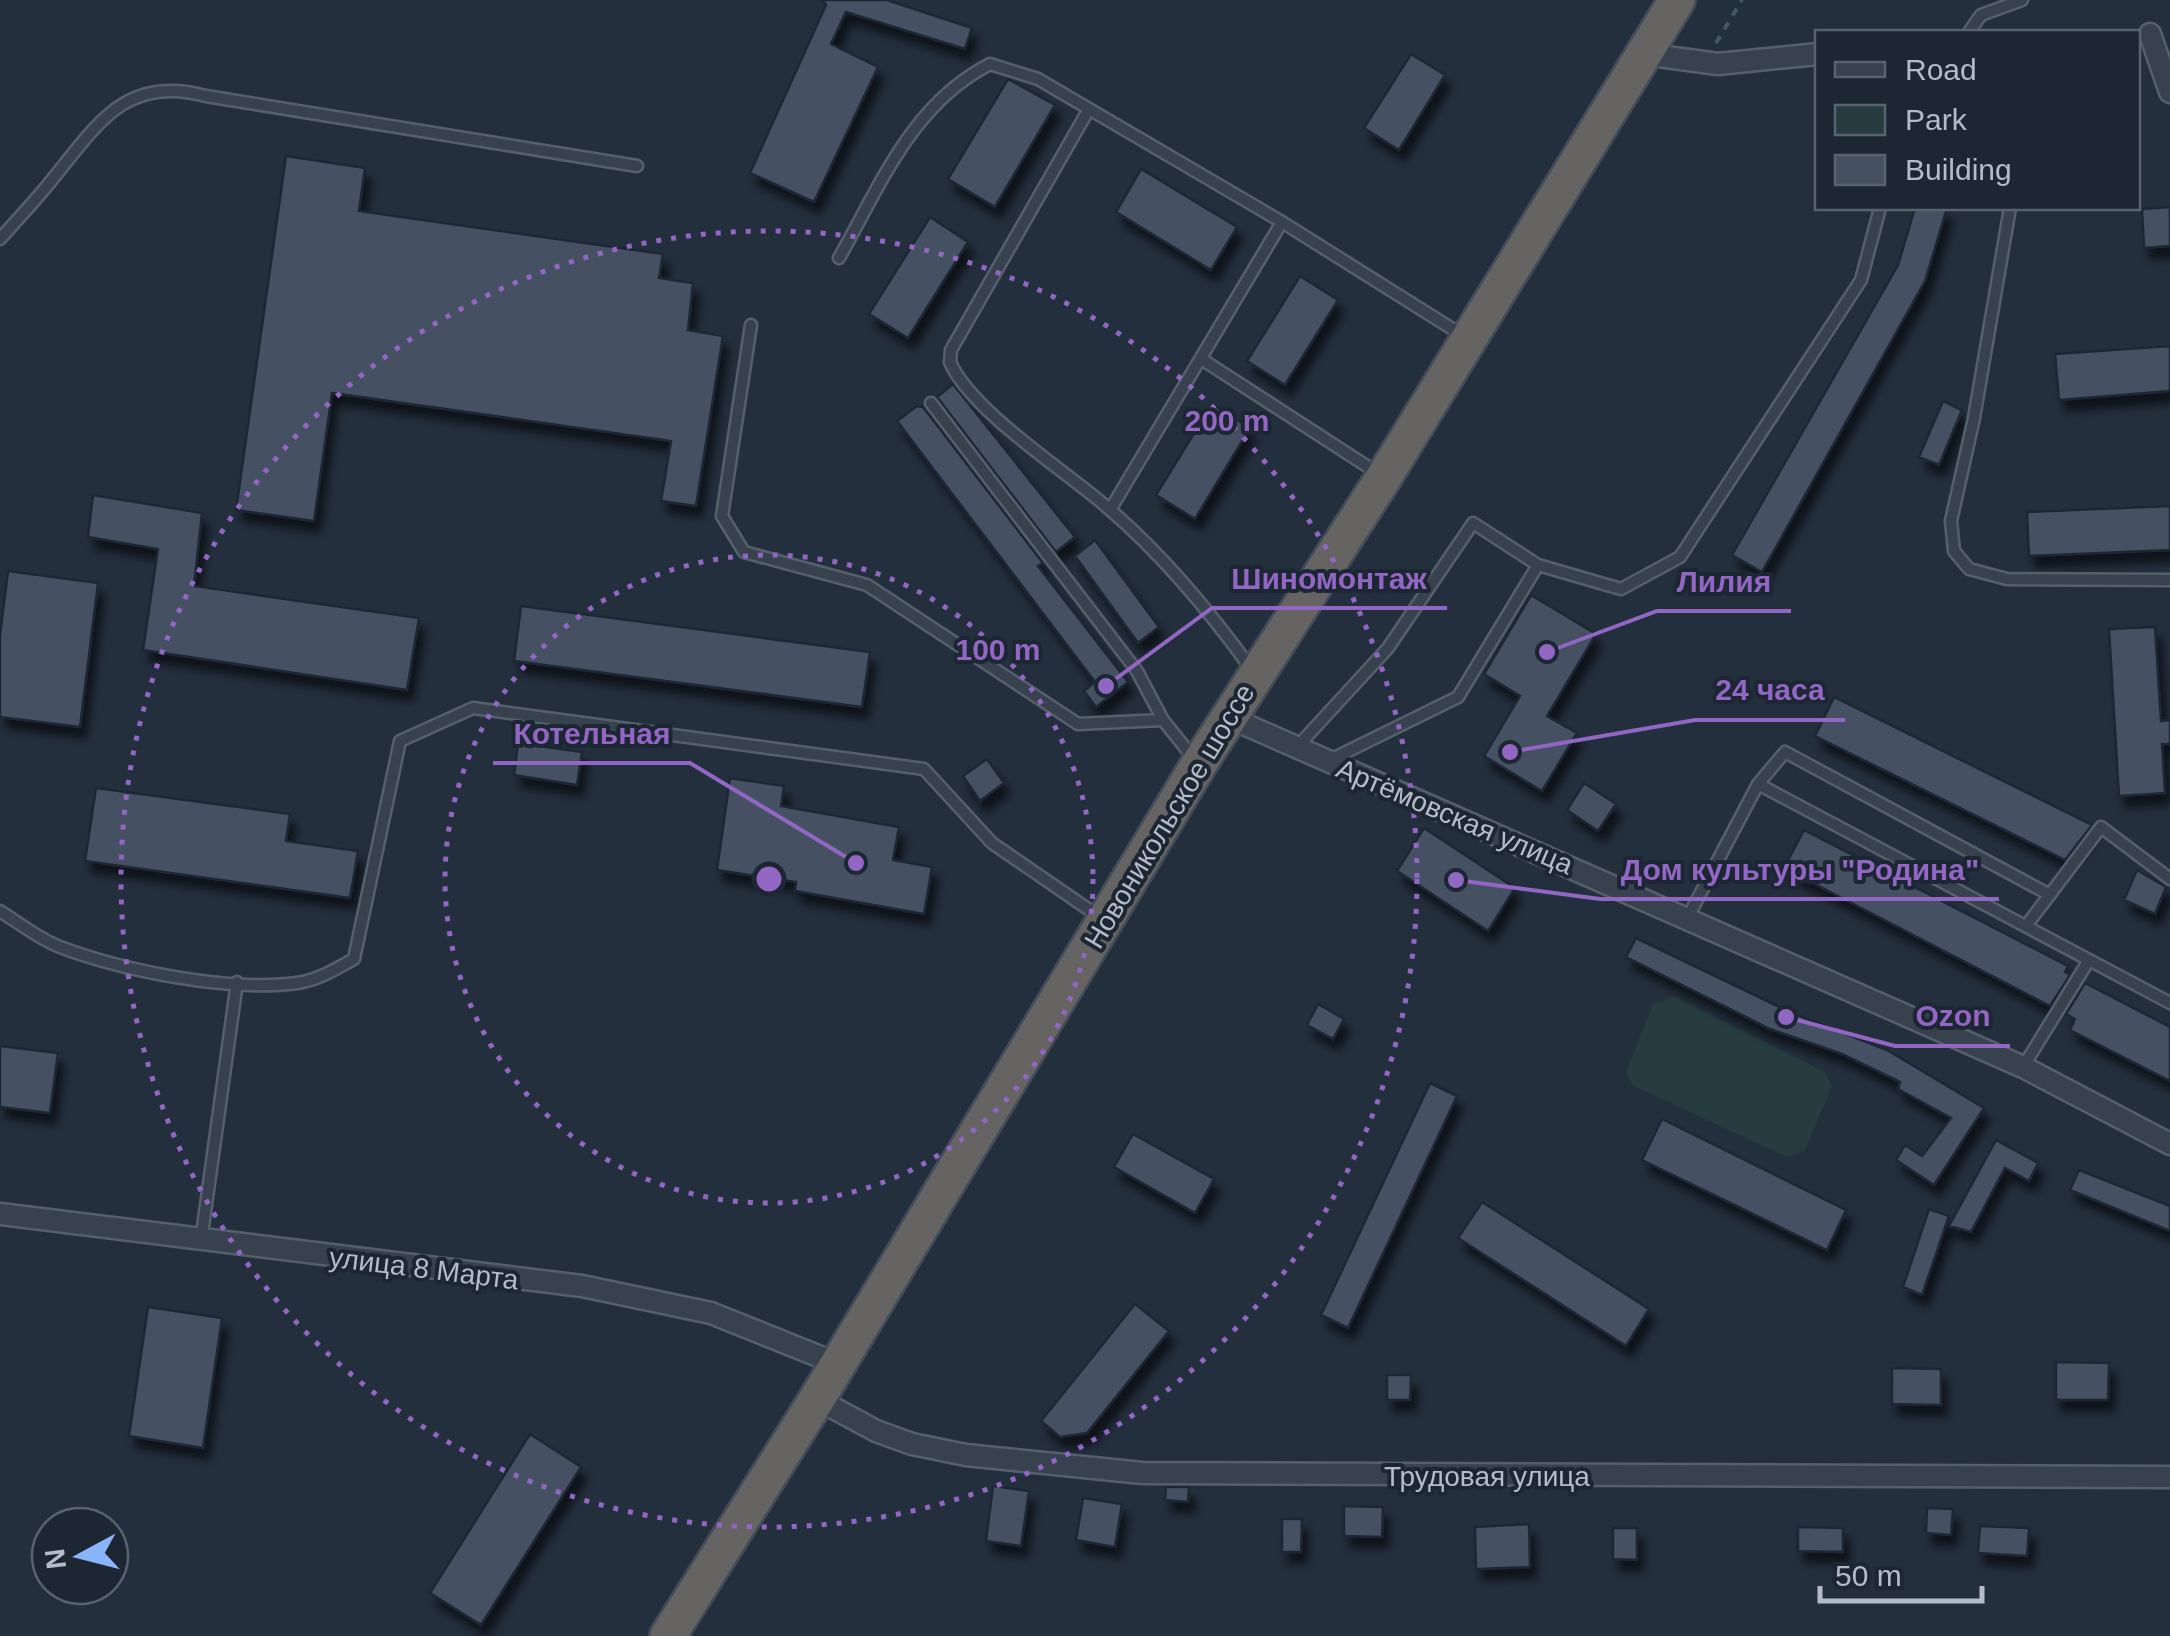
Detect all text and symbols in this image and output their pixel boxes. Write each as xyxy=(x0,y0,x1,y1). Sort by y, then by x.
legend xyxy=(1815,30,2140,210)
text: Road xyxy=(1905,53,1977,86)
text: Park xyxy=(1905,103,1968,136)
text: Building xyxy=(1905,153,2012,186)
text: 200 m xyxy=(1184,404,1270,437)
callout: Шиномонтаж xyxy=(1212,548,1447,608)
callout: Лилия xyxy=(1657,551,1791,611)
text: Шиномонтаж xyxy=(1231,562,1427,595)
text: Лилия xyxy=(1677,565,1771,598)
text: 100 m xyxy=(955,633,1041,666)
callout: 24 часа xyxy=(1695,660,1845,720)
text: 24 часа xyxy=(1715,673,1825,706)
street label: Новоникольское шоссе xyxy=(1078,679,1261,954)
callout: Котельная xyxy=(493,703,690,763)
text: Котельная xyxy=(513,717,671,750)
street label: Артёмовская улица xyxy=(1332,753,1578,880)
callout: Дом культуры "Родина" xyxy=(1600,839,1999,899)
text: Дом культуры "Родина" xyxy=(1621,853,1979,886)
centre of rings xyxy=(751,861,787,897)
callout: Ozon xyxy=(1895,986,2010,1046)
text: Ozon xyxy=(1916,999,1991,1032)
street label: улица 8 Марта xyxy=(328,1242,521,1296)
street label: Трудовая улица xyxy=(1384,1461,1590,1492)
north arrow xyxy=(30,1506,130,1606)
scale bar xyxy=(1820,1541,1982,1603)
text: N xyxy=(39,1547,72,1571)
text: 50 m xyxy=(1835,1559,1902,1592)

